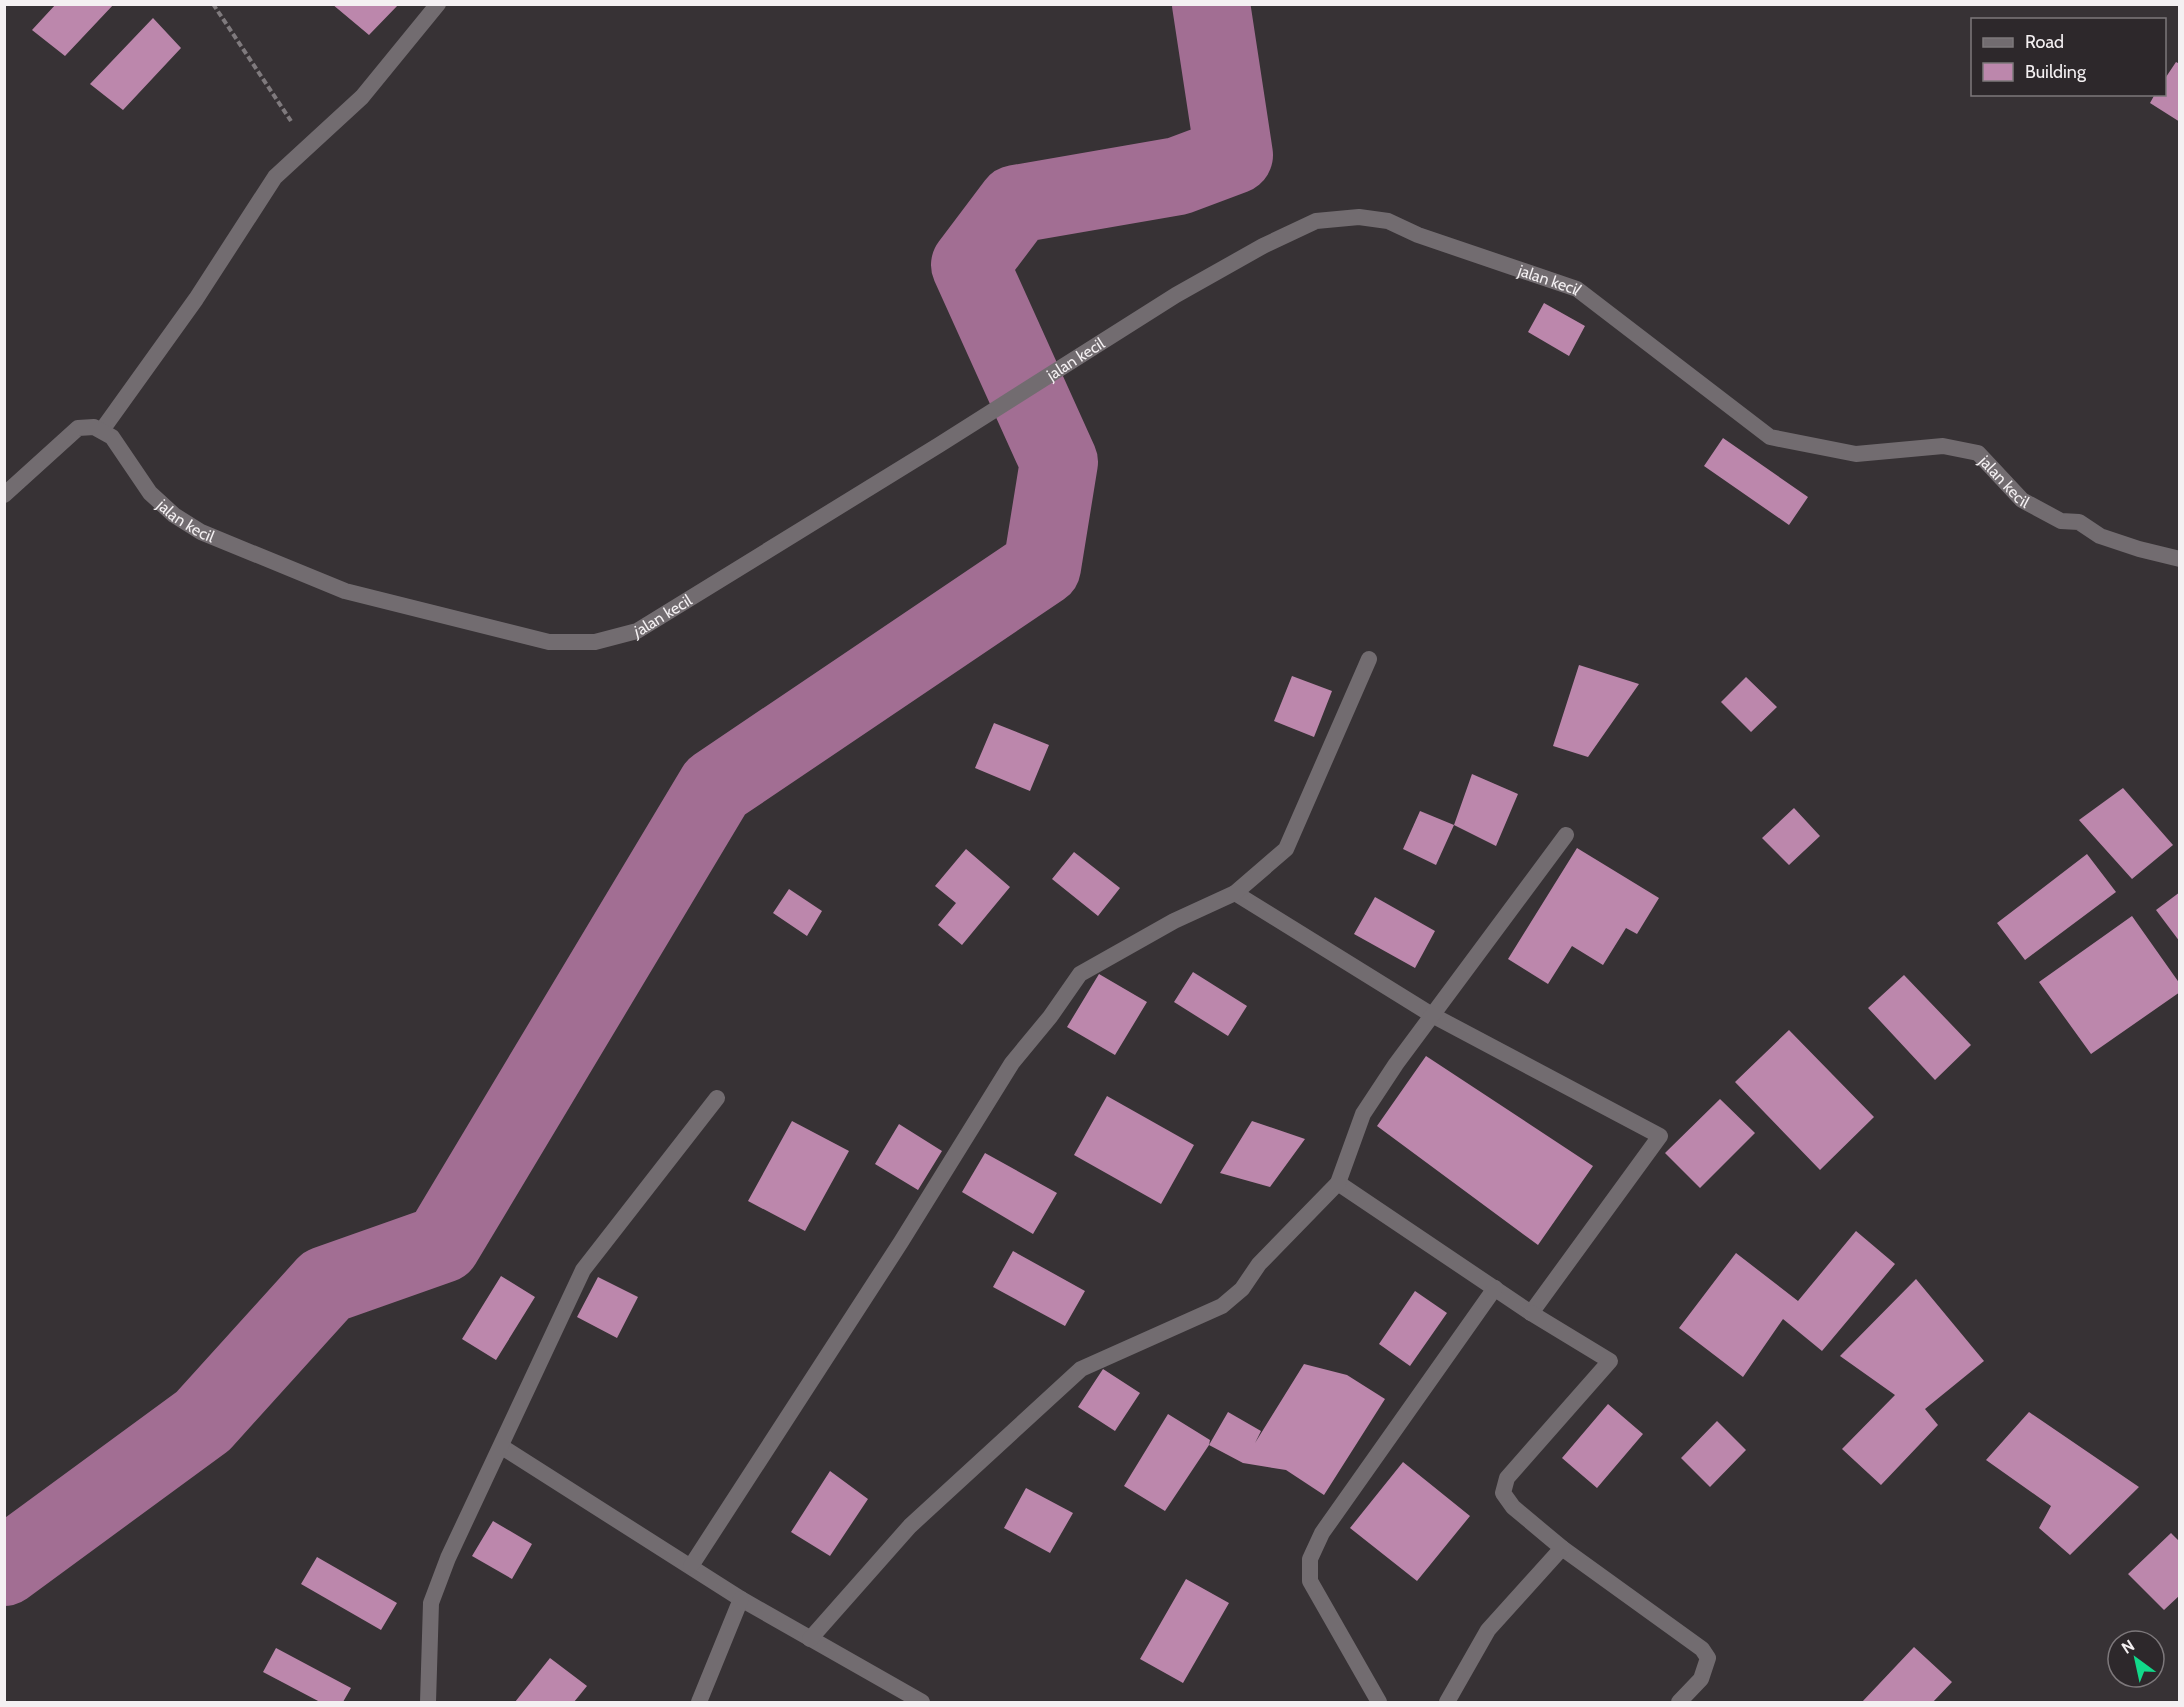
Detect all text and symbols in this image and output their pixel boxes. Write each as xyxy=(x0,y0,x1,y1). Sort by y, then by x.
legend xyxy=(1971,18,2166,96)
text: Road xyxy=(2025,31,2064,53)
text: Building xyxy=(2025,61,2087,83)
street label: jalan kecil xyxy=(1515,260,1586,299)
street label: jalan kecil xyxy=(1042,333,1108,385)
street label: jalan kecil xyxy=(1975,451,2033,512)
street label: jalan kecil xyxy=(153,494,217,546)
street label: jalan kecil xyxy=(631,590,695,641)
north arrow xyxy=(2106,1629,2166,1689)
text: N xyxy=(2118,1636,2138,1658)

